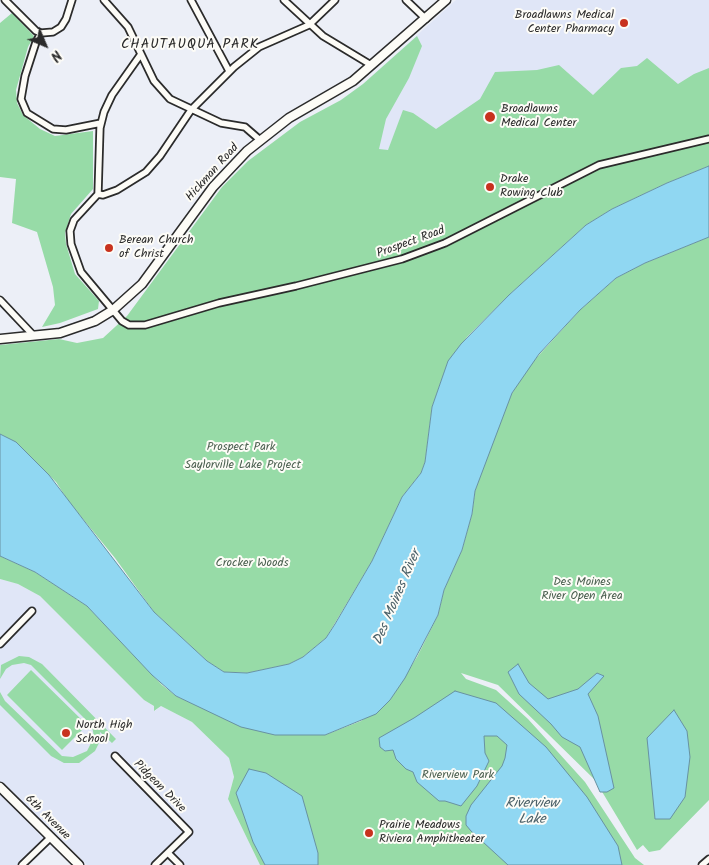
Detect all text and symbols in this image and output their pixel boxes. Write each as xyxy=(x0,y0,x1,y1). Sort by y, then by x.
place label: Broadlawns Medical Center Pharmacy xyxy=(515,9,614,37)
marker: Broadlawns Medical Center Pharmacy xyxy=(618,17,630,29)
north arrow xyxy=(20,20,70,70)
district label: CHAUTAUQUA PARK xyxy=(119,38,261,54)
text: N xyxy=(45,45,67,67)
place label: Broadlawns Medical Center xyxy=(501,103,576,131)
marker: Broadlawns Medical Center xyxy=(483,110,497,124)
street label: Hickman Road xyxy=(183,141,243,205)
place label: Drake Rowing Club xyxy=(500,173,562,201)
marker: Drake Rowing Club xyxy=(484,181,496,193)
street label: Prospect Road xyxy=(375,224,447,262)
place label: Berean Church of Christ xyxy=(119,234,193,262)
marker: Berean Church of Christ xyxy=(103,242,115,254)
park label: Prospect Park xyxy=(207,441,275,455)
park label: Saylorville Lake Project xyxy=(185,459,301,473)
water label: Des Moines River xyxy=(370,548,426,648)
park label: Crocker Woods xyxy=(215,557,289,571)
park label: Des Moines River Open Area xyxy=(541,576,623,604)
place label: North High School xyxy=(76,719,132,747)
marker: North High School xyxy=(60,727,72,739)
street label: Pidgeon Drive xyxy=(130,758,188,816)
park label: Riverview Park xyxy=(422,769,494,783)
street label: 6th Avenue xyxy=(21,792,73,844)
water label: Riverview Lake xyxy=(505,797,559,830)
place label: Prairie Meadows Riviera Amphitheater xyxy=(379,819,485,847)
marker: Prairie Meadows Riviera Amphitheater xyxy=(363,827,375,839)

